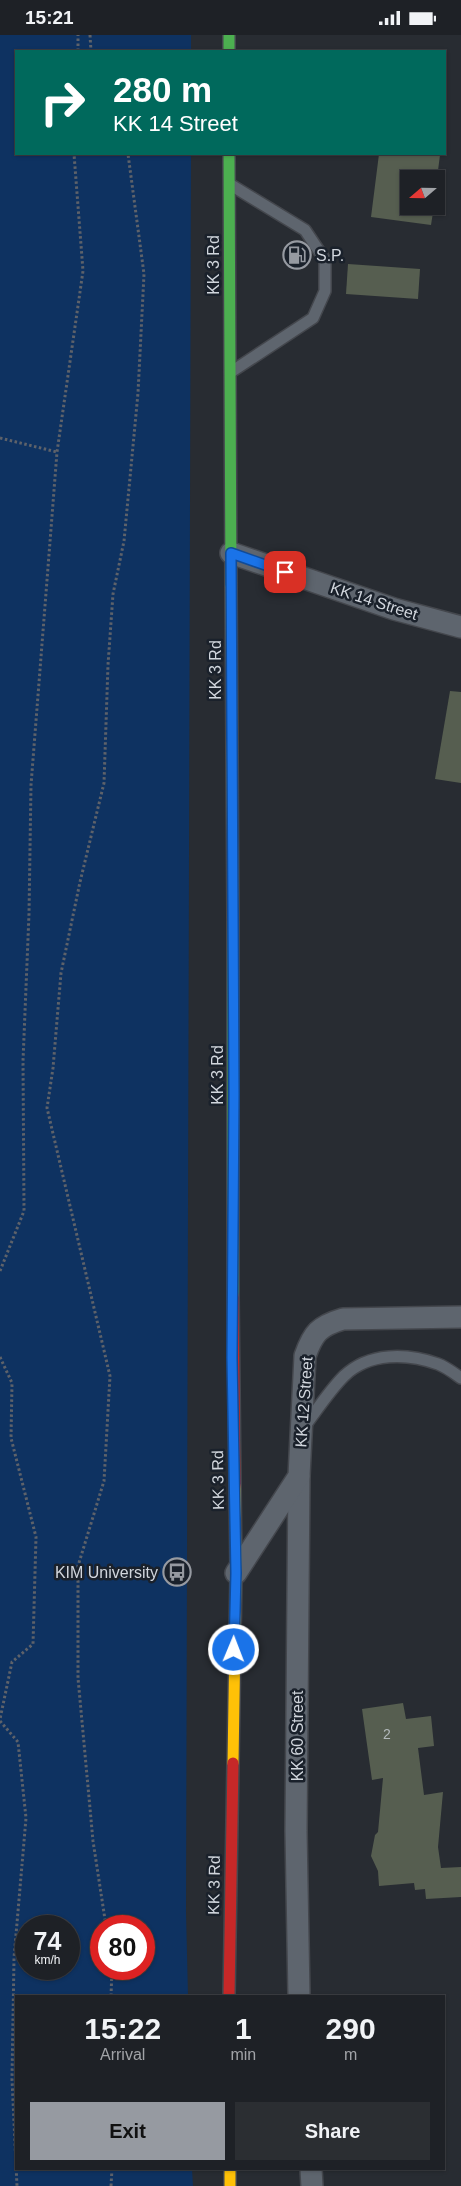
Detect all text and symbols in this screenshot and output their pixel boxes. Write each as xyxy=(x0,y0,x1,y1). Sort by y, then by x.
text: 15:21 xyxy=(25,7,74,28)
icon: right xyxy=(30,70,95,135)
text: 280 m xyxy=(113,70,212,109)
text: KK 14 Street xyxy=(113,111,238,136)
north arrow xyxy=(400,170,445,215)
map controls xyxy=(400,170,445,215)
street label: KK 3 Rd xyxy=(205,235,222,295)
fuel station icon: S.P. xyxy=(282,240,312,270)
place label: S.P. xyxy=(316,247,344,264)
pin xyxy=(264,551,306,593)
icon: arrive xyxy=(271,558,299,586)
street label: KK 14 Street xyxy=(328,579,420,623)
street label: KK 3 Rd xyxy=(207,640,224,700)
street label: KK 3 Rd xyxy=(209,1045,226,1105)
street label: KK 12 Street xyxy=(292,1356,316,1448)
street label: KK 3 Rd xyxy=(209,1450,227,1510)
bus stop icon: KIM University xyxy=(162,1557,192,1587)
place label: KIM University xyxy=(55,1564,158,1581)
position arrow xyxy=(207,1623,259,1675)
street label: KK 60 Street xyxy=(289,1690,306,1781)
house number: 2 xyxy=(383,1726,391,1742)
street label: KK 3 Rd xyxy=(205,1855,223,1915)
speed limit sign: 80 xyxy=(90,1915,155,1980)
text: 74 xyxy=(34,1927,61,1955)
text: km/h xyxy=(34,1953,61,1967)
text: 15:22 xyxy=(84,2012,161,2045)
text: 1 xyxy=(235,2012,252,2045)
text: 290 xyxy=(326,2012,376,2045)
text: Arrival xyxy=(100,2046,145,2063)
text: min xyxy=(230,2046,256,2063)
text: m xyxy=(344,2046,357,2063)
button: Exit xyxy=(30,2102,225,2160)
button: Share xyxy=(235,2102,430,2160)

